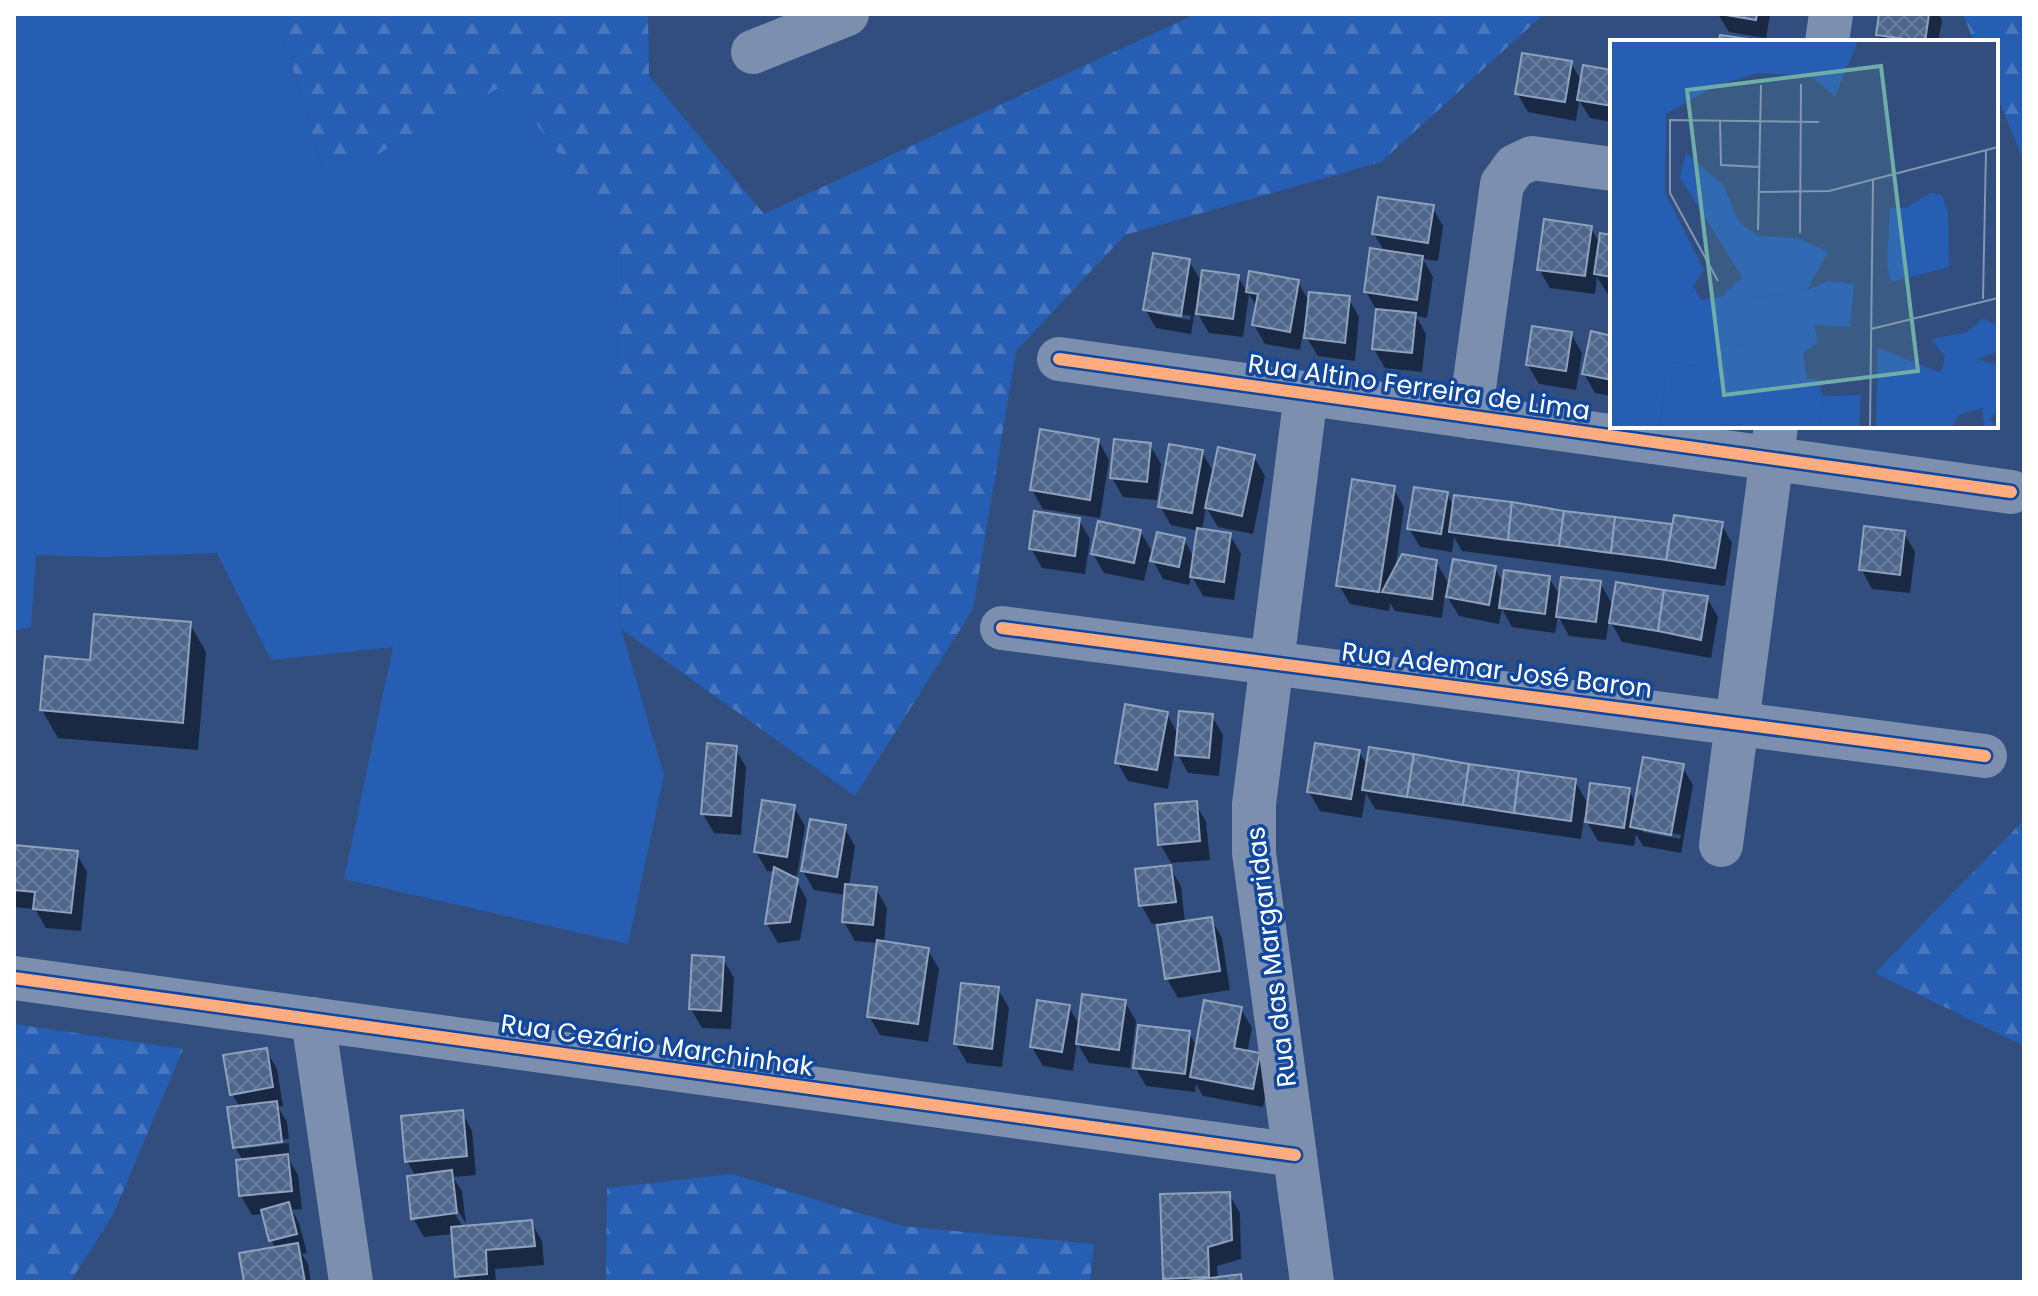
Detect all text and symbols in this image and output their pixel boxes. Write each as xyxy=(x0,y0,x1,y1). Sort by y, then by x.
inset map xyxy=(1610,40,1998,428)
street label: Rua Altino Ferreira de Lima xyxy=(1246,345,1592,429)
street label: Rua Ademar José Baron xyxy=(1340,633,1654,707)
street label: Rua das Margaridas xyxy=(1237,825,1305,1089)
street label: Rua Cezário Marchinhak xyxy=(499,1005,816,1085)

